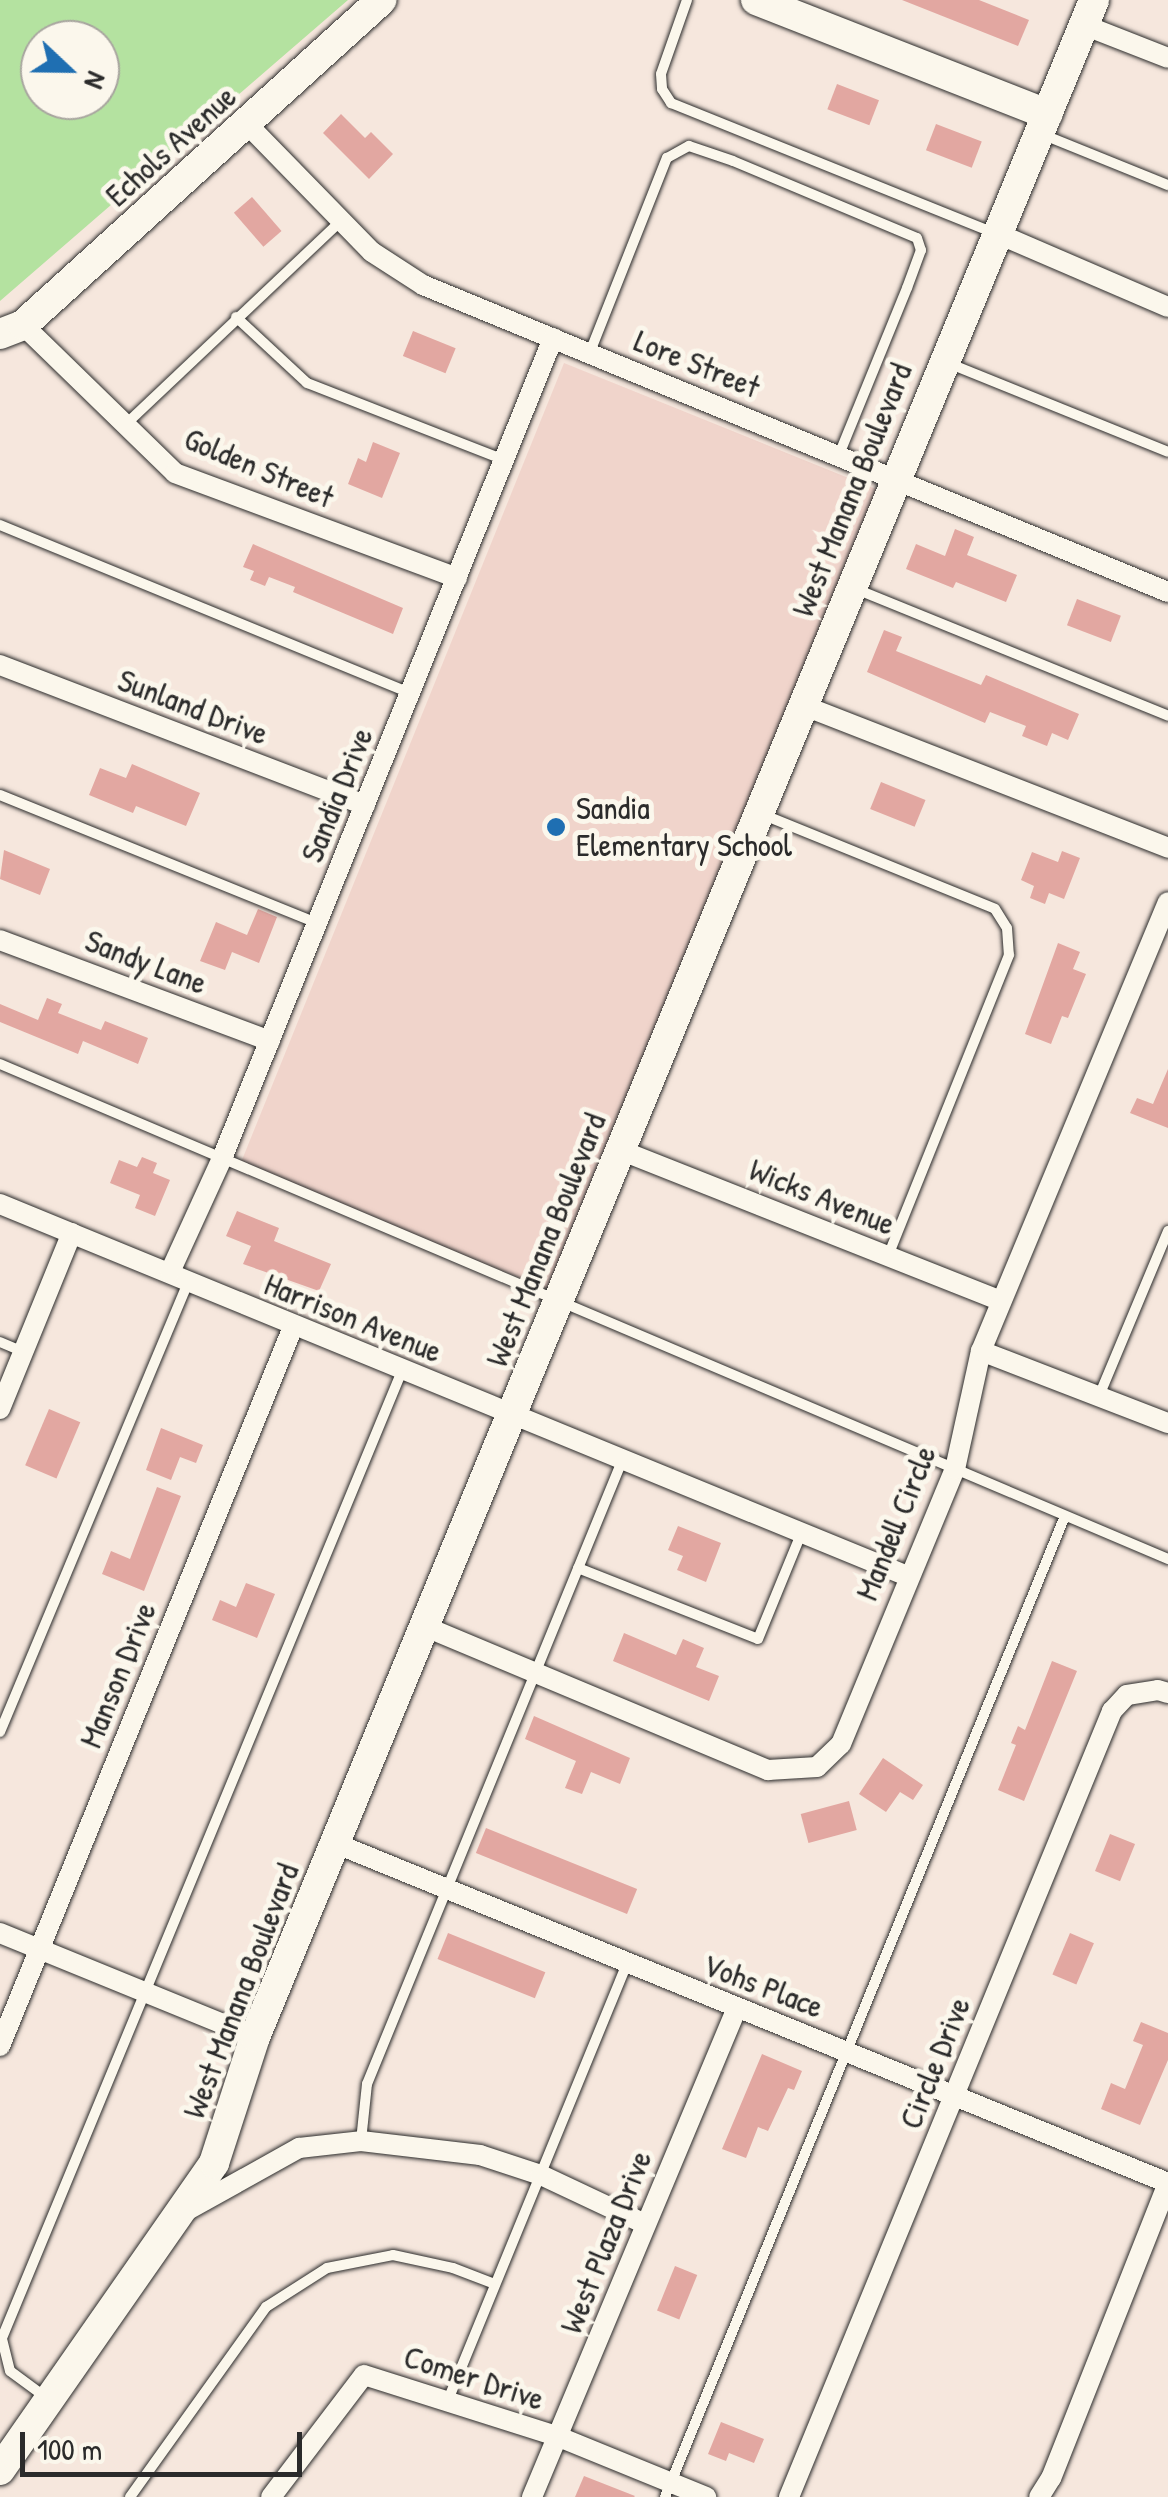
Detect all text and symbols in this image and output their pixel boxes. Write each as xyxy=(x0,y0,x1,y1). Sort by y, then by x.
north arrow xyxy=(20,20,120,120)
text: N xyxy=(76,66,116,95)
street label: Echols Avenue xyxy=(98,77,244,215)
street label: Lore Street xyxy=(629,322,765,406)
street label: West Manana Boulevard xyxy=(784,358,920,622)
street label: Golden Street xyxy=(179,419,339,517)
street label: Sunland Drive xyxy=(113,661,273,753)
street label: Sandia Drive xyxy=(293,722,381,868)
place label: Sandia Elementary School xyxy=(576,790,792,865)
marker: Sandia Elementary School xyxy=(545,816,567,838)
street label: Sandy Lane xyxy=(80,921,212,1003)
street label: West Manana Boulevard xyxy=(478,1108,614,1372)
street label: Wicks Avenue xyxy=(744,1150,900,1244)
street label: Harrison Avenue xyxy=(259,1265,447,1371)
street label: Mandell Circle xyxy=(848,1440,944,1606)
street label: Manson Drive xyxy=(71,1597,165,1753)
street label: West Manana Boulevard xyxy=(175,1858,307,2124)
street label: Vohs Place xyxy=(697,1946,829,2026)
street label: Circle Drive xyxy=(891,1992,979,2134)
street label: West Plaza Drive xyxy=(552,2145,660,2339)
street label: Comer Drive xyxy=(399,2337,549,2419)
scale bar xyxy=(25,2412,308,2474)
text: 100 m xyxy=(37,2429,102,2469)

